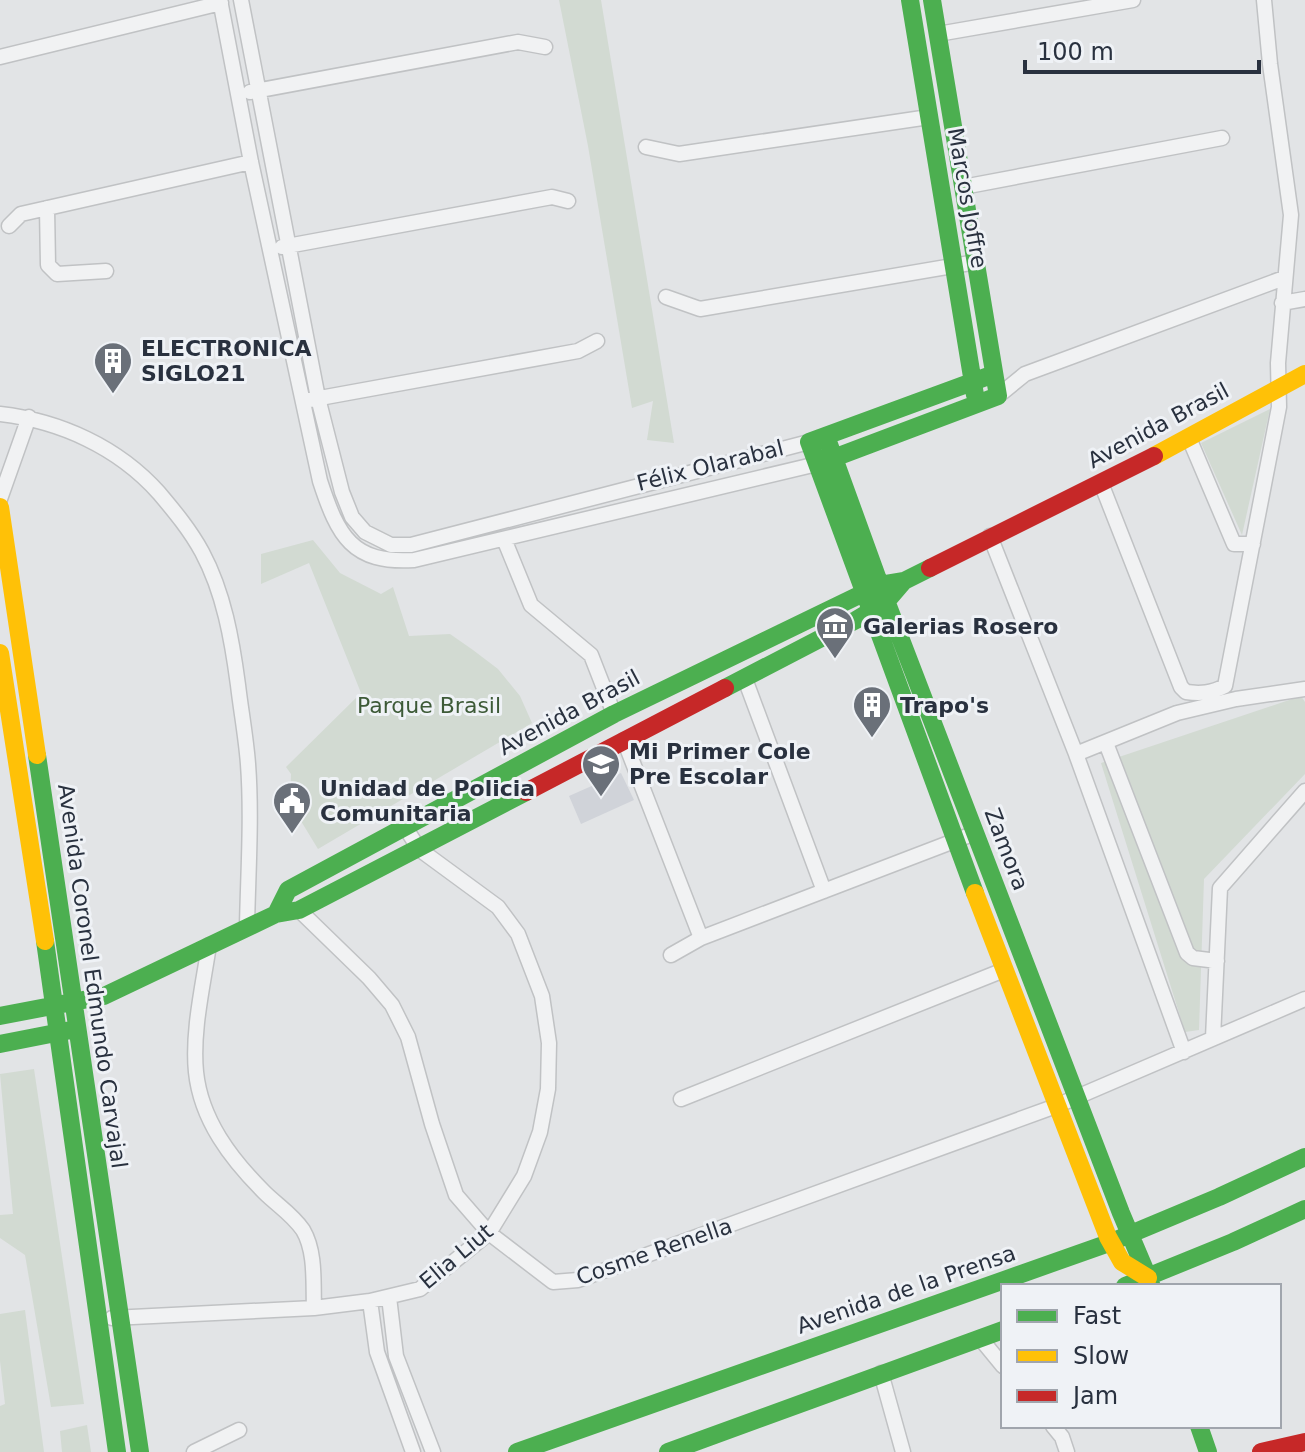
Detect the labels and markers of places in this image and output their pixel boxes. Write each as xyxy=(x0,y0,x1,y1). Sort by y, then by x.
place label: ELECTRONICA SIGLO21 xyxy=(141,336,312,386)
building icon: ELECTRONICA SIGLO21 xyxy=(92,340,134,395)
museum icon: Galerias Rosero xyxy=(814,605,856,660)
place label: Galerias Rosero xyxy=(863,614,1058,639)
building icon: Trapo's xyxy=(851,684,893,739)
place label: Trapo's xyxy=(900,693,989,718)
place label: Mi Primer Cole Pre Escolar xyxy=(629,739,811,789)
school or university icon: Mi Primer Cole Pre Escolar xyxy=(580,743,622,798)
place label: Unidad de Policia Comunitaria xyxy=(320,776,535,826)
public building icon: Unidad de Policia Comunitaria xyxy=(271,780,313,835)

